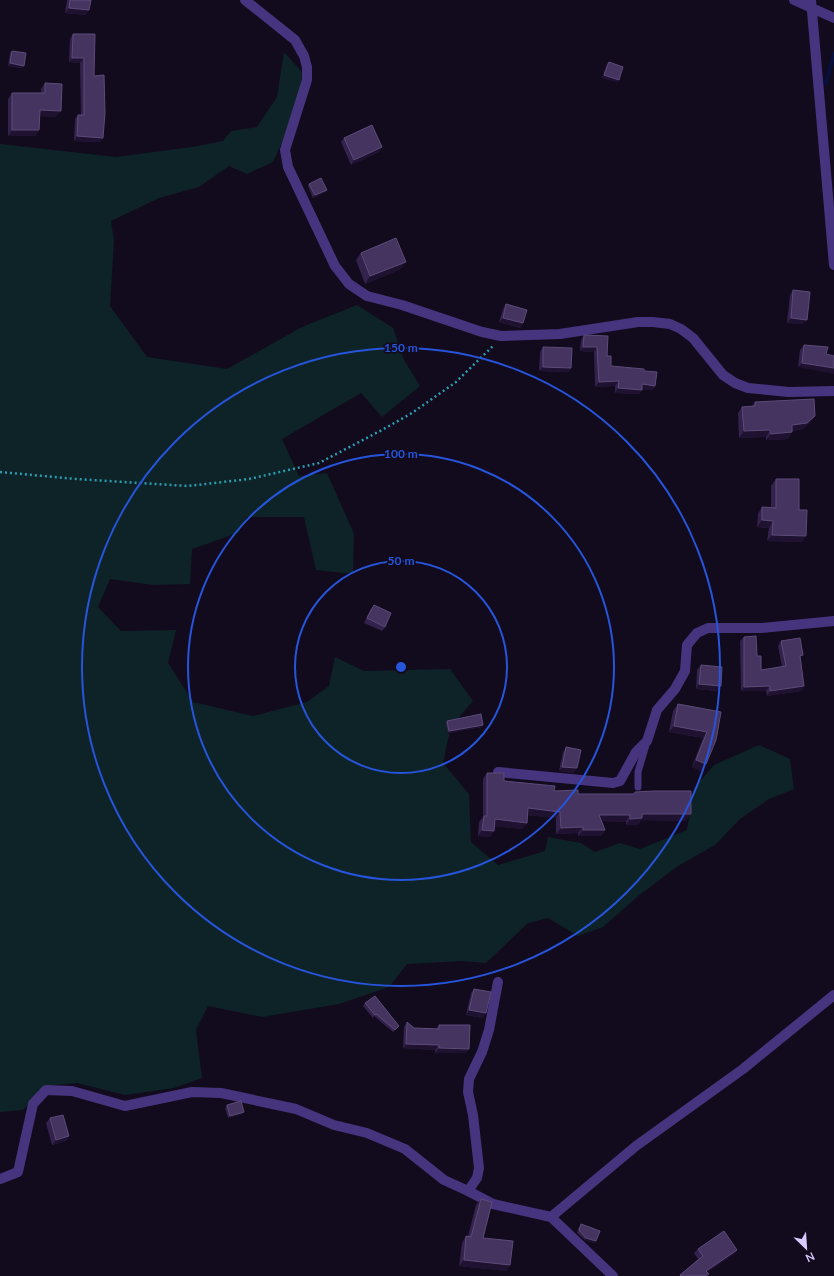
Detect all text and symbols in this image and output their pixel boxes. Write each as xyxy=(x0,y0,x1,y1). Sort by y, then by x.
text: 150 m xyxy=(384,340,418,355)
text: 100 m xyxy=(384,446,418,461)
text: 50 m xyxy=(388,553,414,568)
centre of rings xyxy=(394,660,408,674)
north arrow xyxy=(786,1228,826,1268)
text: N xyxy=(804,1250,817,1265)

